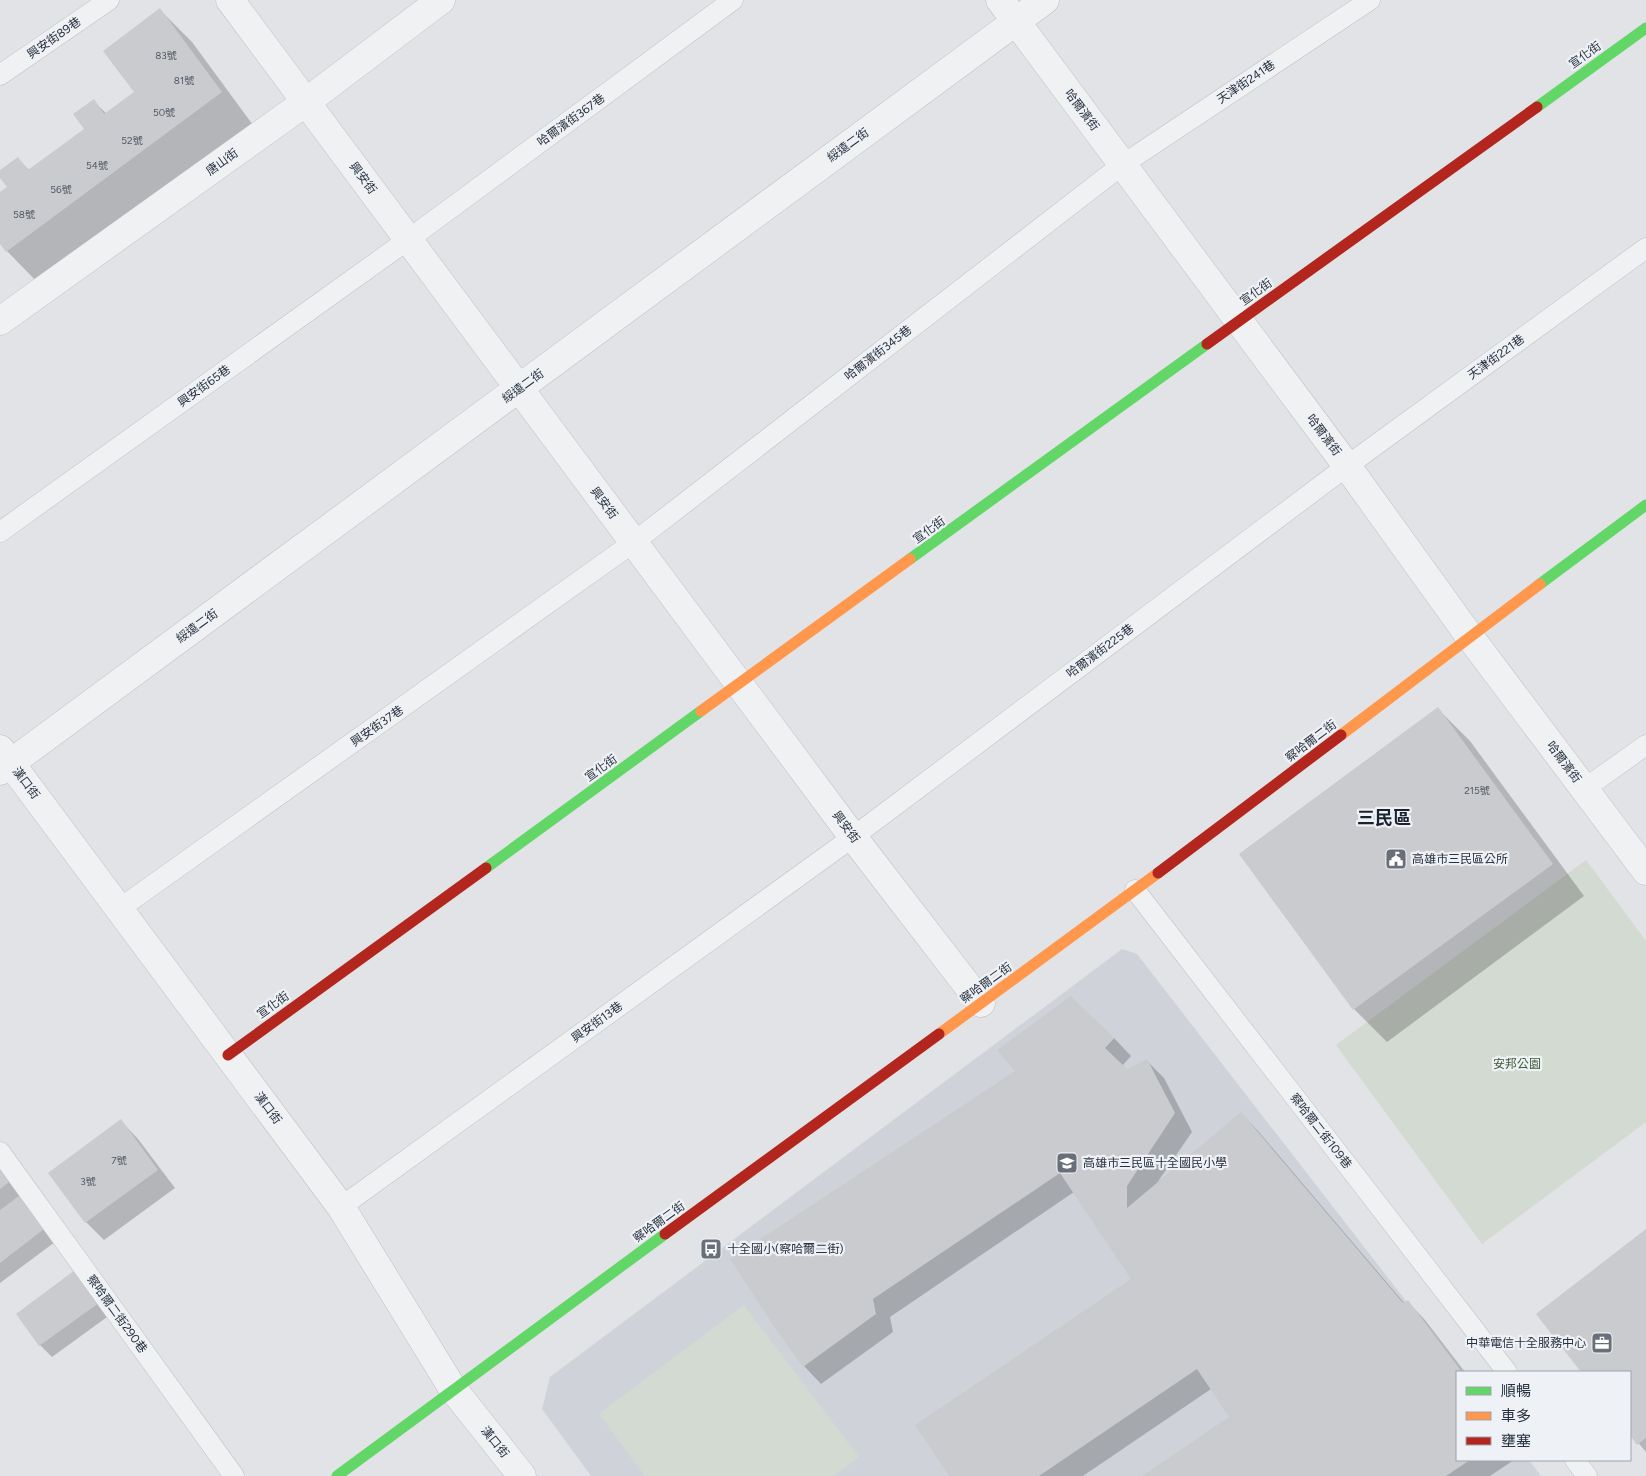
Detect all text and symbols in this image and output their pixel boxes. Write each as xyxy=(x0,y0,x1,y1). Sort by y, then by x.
street label: 興安街89巷 xyxy=(25,14,83,62)
street label: 宣化街 xyxy=(1566,39,1604,71)
house number: 83號 xyxy=(155,49,177,62)
street label: 天津街241巷 xyxy=(1214,57,1278,107)
house number: 81號 xyxy=(174,74,194,87)
street label: 哈爾濱街 xyxy=(1062,87,1102,133)
street label: 哈爾濱街367巷 xyxy=(535,91,607,149)
house number: 50號 xyxy=(153,106,175,119)
street label: 綏遠二街 xyxy=(824,125,872,165)
house number: 52號 xyxy=(121,134,143,147)
street label: 唐山街 xyxy=(203,146,241,178)
house number: 54號 xyxy=(86,159,108,172)
street label: 興安街 xyxy=(347,159,379,197)
house number: 56號 xyxy=(50,183,72,196)
house number: 58號 xyxy=(13,208,35,221)
street label: 宣化街 xyxy=(1237,276,1275,308)
street label: 哈爾濱街345巷 xyxy=(842,323,914,383)
street label: 天津街221巷 xyxy=(1465,332,1527,382)
street label: 興安街65巷 xyxy=(175,362,233,410)
street label: 綏遠二街 xyxy=(499,366,547,406)
street label: 哈爾濱街 xyxy=(1304,412,1344,458)
street label: 興安街 xyxy=(588,484,620,522)
street label: 宣化街 xyxy=(910,514,948,546)
street label: 綏遠二街 xyxy=(173,606,221,646)
street label: 哈爾濱街225巷 xyxy=(1064,621,1136,681)
street label: 興安街37巷 xyxy=(348,703,406,749)
street label: 察哈爾二街 xyxy=(1283,717,1339,765)
street label: 哈爾濱街 xyxy=(1544,739,1584,785)
street label: 宣化街 xyxy=(582,752,620,784)
street label: 漢口街 xyxy=(10,764,42,802)
house number: 215號 xyxy=(1464,784,1490,797)
district label: 三民區 xyxy=(1357,807,1411,829)
street label: 興安街 xyxy=(830,808,862,846)
public building icon: 高雄市三民區公所 xyxy=(1384,847,1408,871)
place label: 高雄市三民區公所 xyxy=(1412,852,1508,866)
street label: 察哈爾二街 xyxy=(958,960,1014,1006)
street label: 宣化街 xyxy=(254,989,292,1021)
street label: 興安街13巷 xyxy=(569,999,625,1045)
park label: 安邦公園 xyxy=(1493,1057,1541,1071)
street label: 漢口街 xyxy=(252,1089,284,1127)
street label: 察哈爾二街109巷 xyxy=(1287,1091,1355,1171)
school or university icon: 高雄市三民區十全國民小學 xyxy=(1055,1151,1079,1175)
house number: 7號 xyxy=(111,1154,127,1167)
place label: 高雄市三民區十全國民小學 xyxy=(1083,1156,1227,1170)
house number: 3號 xyxy=(80,1175,96,1188)
street label: 察哈爾二街 xyxy=(631,1199,687,1245)
bus stop icon: 十全國小(察哈爾二街) xyxy=(699,1237,723,1261)
place label: 十全國小(察哈爾二街) xyxy=(727,1242,843,1256)
street label: 察哈爾二街290巷 xyxy=(84,1272,150,1356)
office icon: 中華電信十全服務中心 xyxy=(1590,1331,1614,1355)
place label: 中華電信十全服務中心 xyxy=(1466,1336,1586,1350)
legend xyxy=(1456,1371,1631,1461)
text: 順暢 xyxy=(1501,1382,1531,1400)
text: 車多 xyxy=(1501,1407,1531,1425)
street label: 漢口街 xyxy=(478,1424,512,1460)
text: 壅塞 xyxy=(1501,1432,1531,1450)

